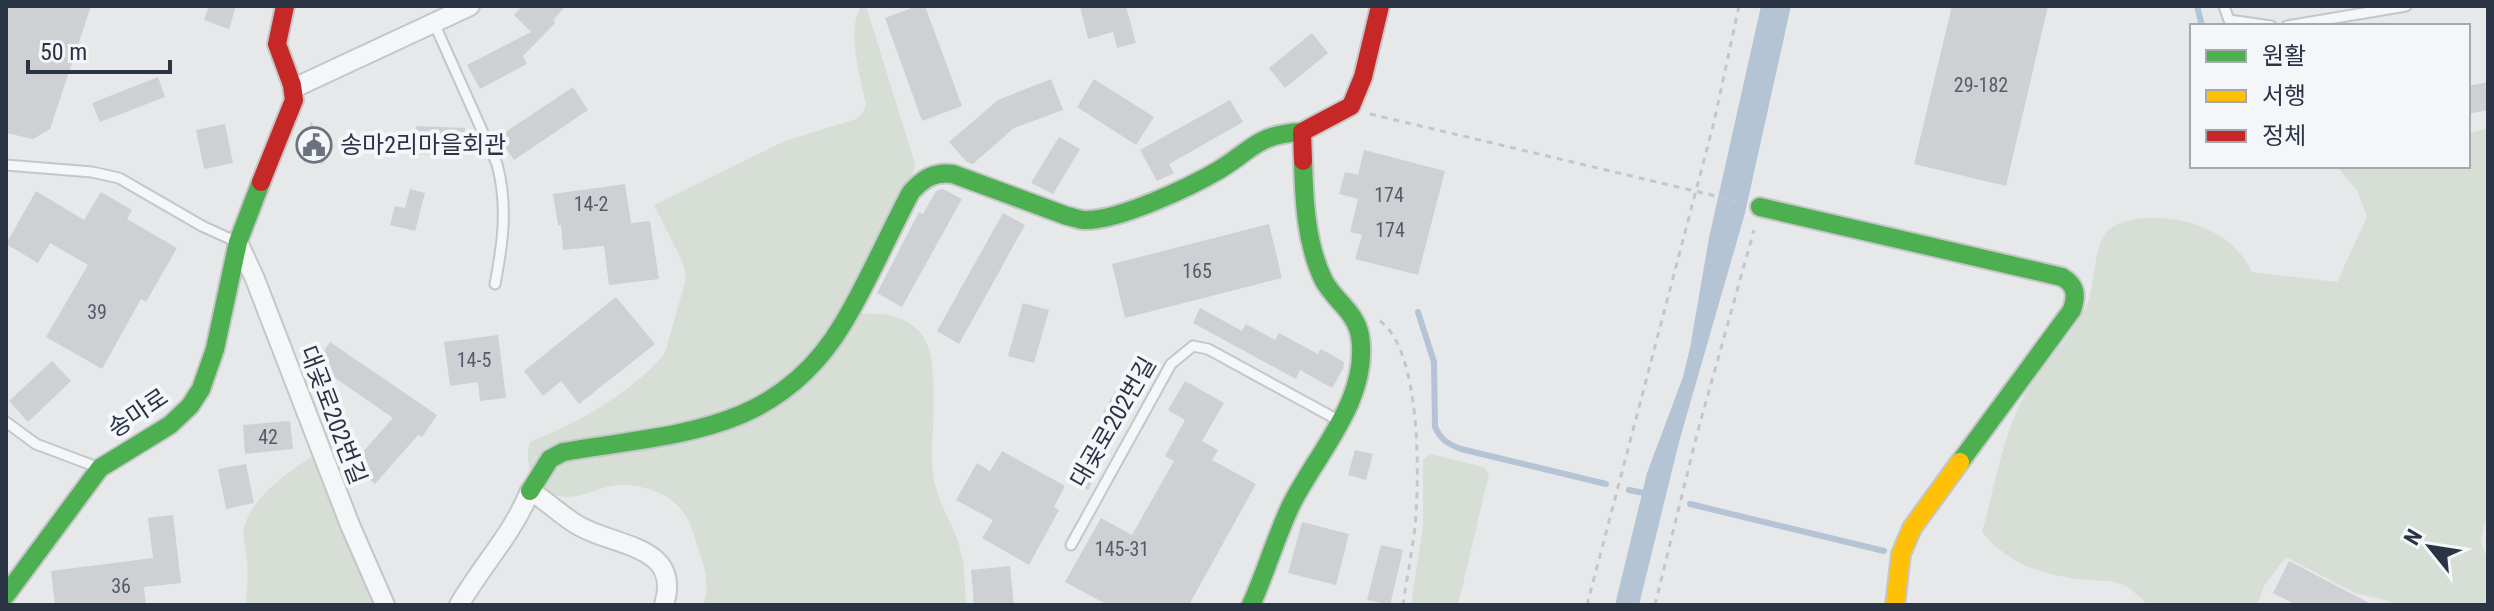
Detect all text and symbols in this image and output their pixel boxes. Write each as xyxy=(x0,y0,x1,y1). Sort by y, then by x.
scale bar xyxy=(28,24,170,74)
legend xyxy=(2190,24,2470,168)
text: 50 m xyxy=(40,38,87,66)
text: 원활 xyxy=(2262,42,2306,70)
house number: 29-182 xyxy=(1954,73,2008,97)
text: 서행 xyxy=(2262,82,2306,110)
text: 정체 xyxy=(2262,122,2306,150)
public building icon: 송마2리마을회관 xyxy=(295,126,333,164)
place label: 송마2리마을회관 xyxy=(340,131,506,159)
house number: 174 xyxy=(1374,183,1404,207)
house number: 14-2 xyxy=(574,192,608,216)
house number: 174 xyxy=(1375,218,1405,242)
house number: 165 xyxy=(1182,259,1212,283)
house number: 39 xyxy=(87,300,107,324)
street label: 대곶로202번길 xyxy=(294,342,372,488)
house number: 14-5 xyxy=(457,348,491,372)
street label: 대곶로202번길 xyxy=(1064,352,1162,492)
street label: 송마로 xyxy=(103,383,173,443)
house number: 42 xyxy=(258,425,278,449)
north arrow xyxy=(2390,507,2470,587)
text: N xyxy=(2399,525,2427,549)
house number: 145-31 xyxy=(1095,537,1149,561)
house number: 36 xyxy=(111,574,131,598)

